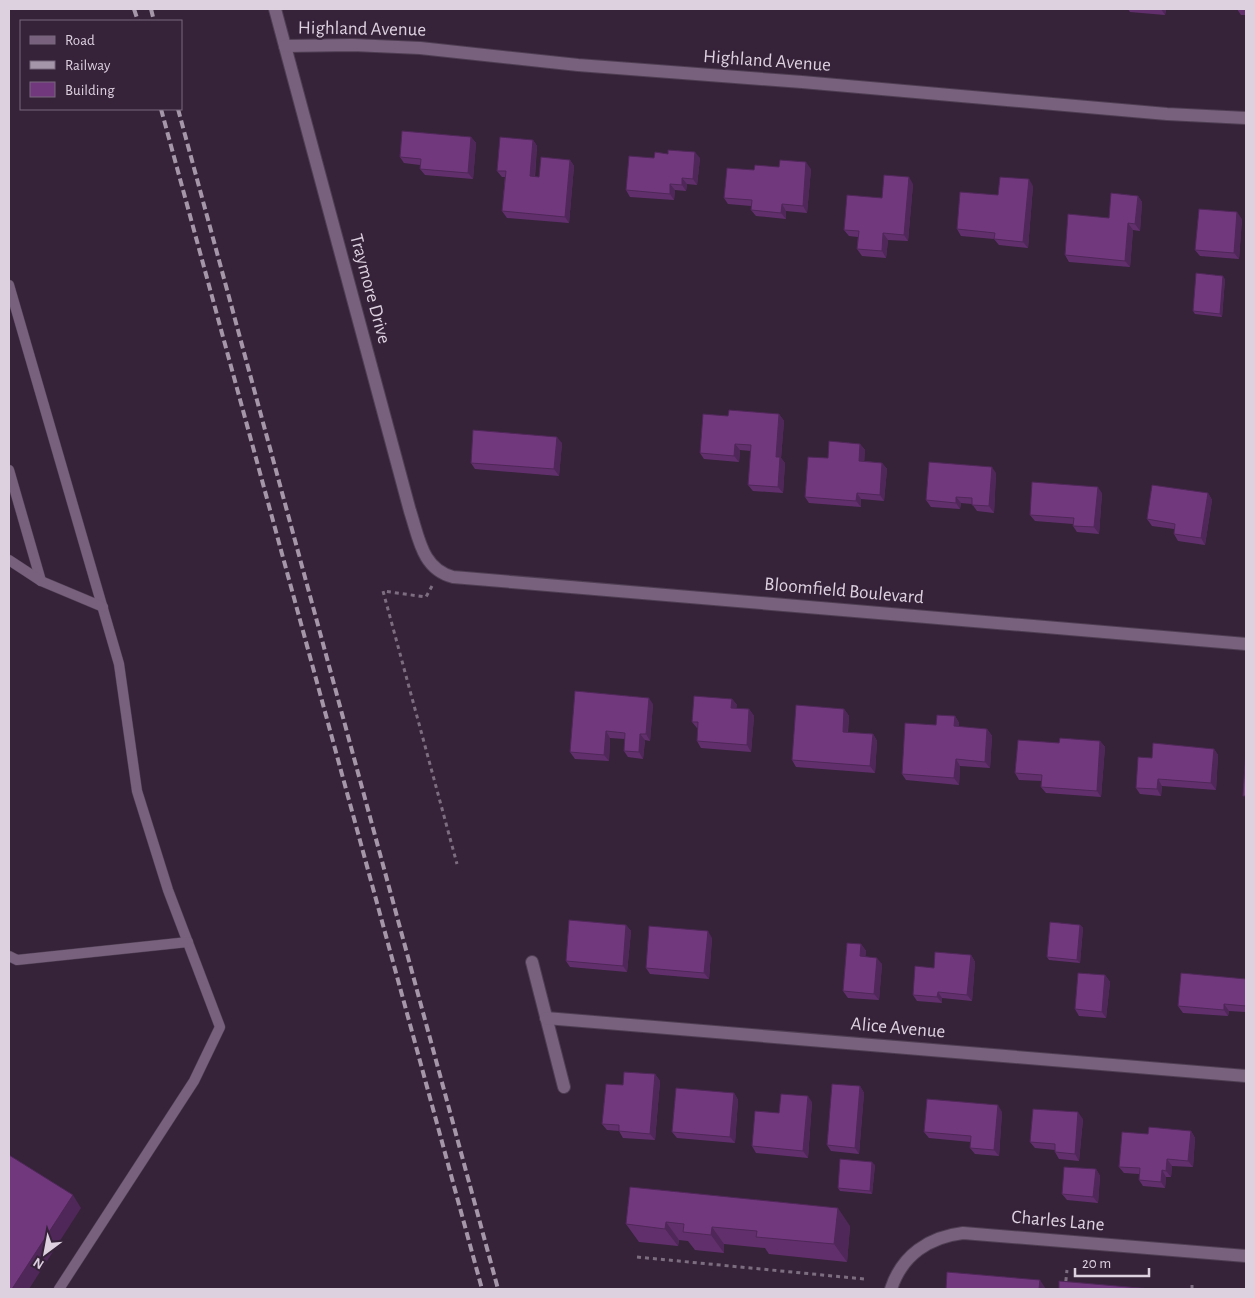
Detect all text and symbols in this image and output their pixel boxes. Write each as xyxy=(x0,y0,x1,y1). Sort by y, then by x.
street label: Highland Avenue xyxy=(298,18,426,40)
legend xyxy=(20,20,182,110)
text: Road xyxy=(65,33,95,48)
street label: Highland Avenue xyxy=(702,47,832,75)
text: Railway xyxy=(65,58,111,73)
text: Building xyxy=(65,83,115,98)
street label: Traymore Drive xyxy=(346,232,394,346)
street label: Bloomfield Boulevard xyxy=(763,575,925,607)
street label: Alice Avenue xyxy=(850,1014,946,1042)
street label: Charles Lane xyxy=(1011,1207,1105,1235)
north arrow xyxy=(20,1228,70,1278)
scale bar xyxy=(1075,1246,1149,1278)
text: N xyxy=(31,1255,46,1272)
text: 20 m xyxy=(1082,1256,1111,1271)

